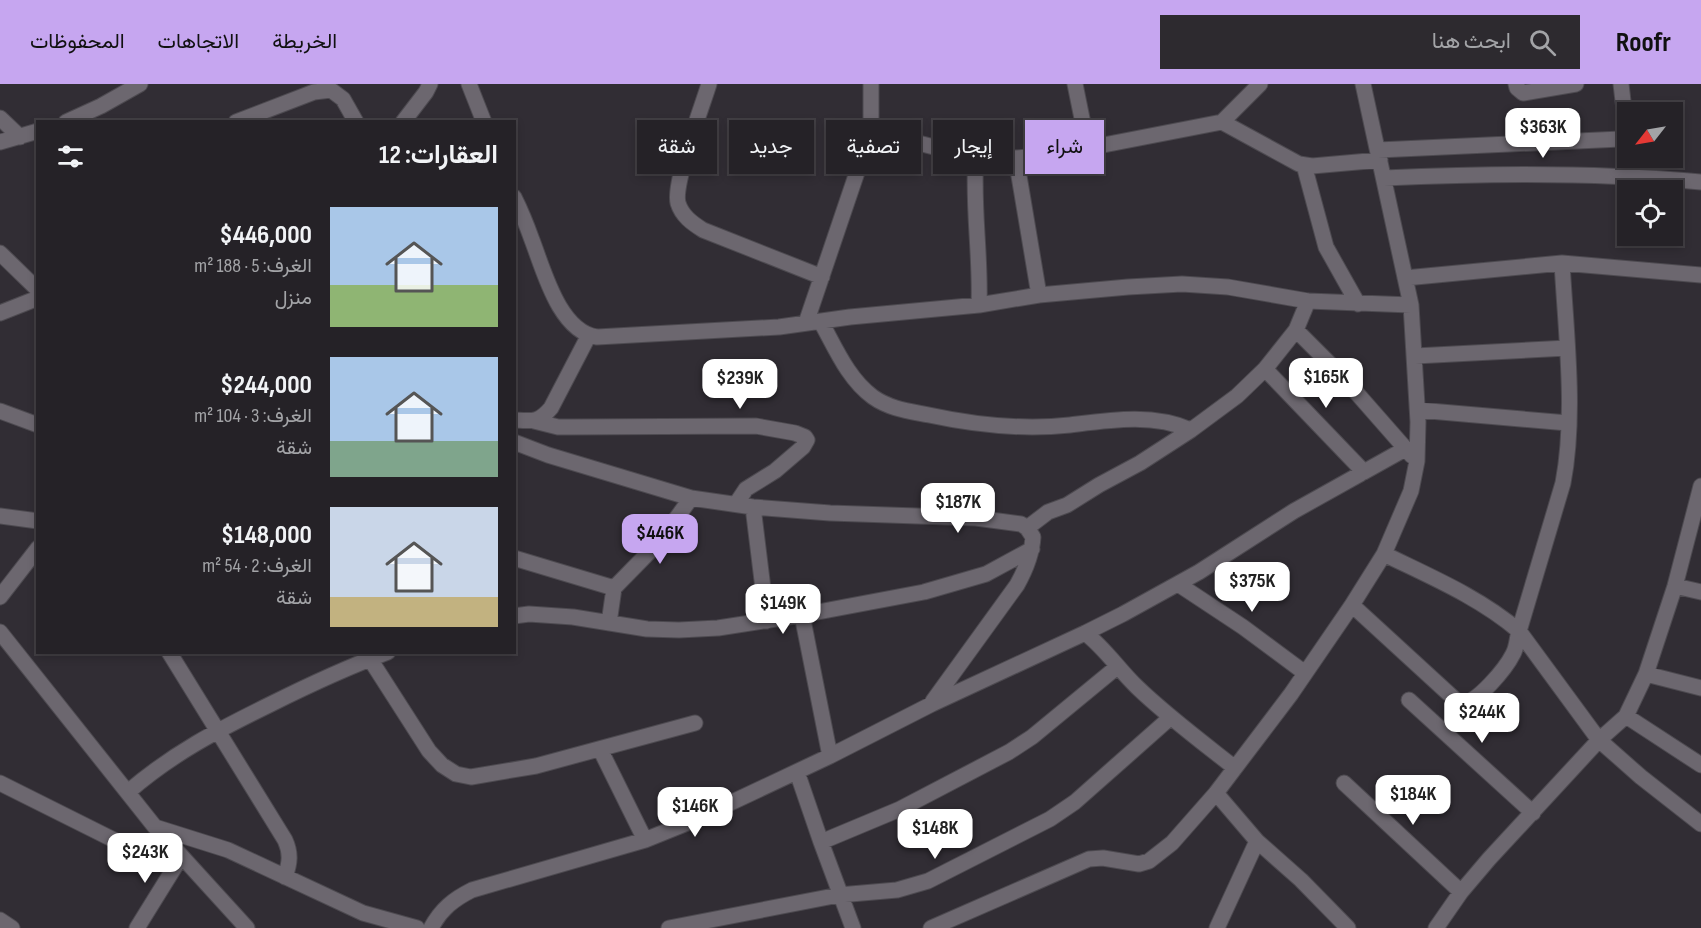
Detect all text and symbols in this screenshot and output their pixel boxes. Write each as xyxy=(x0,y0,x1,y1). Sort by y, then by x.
search box xyxy=(1160,15,1580,69)
icon: search xyxy=(1526,26,1559,59)
text: Roofr xyxy=(1616,26,1671,59)
text: ابحث هنا xyxy=(1432,28,1511,55)
text: المحفوظات xyxy=(30,29,125,54)
text: الاتجاهات xyxy=(158,29,239,54)
text: الخريطة xyxy=(272,29,337,54)
north arrow xyxy=(1617,102,1683,168)
map controls xyxy=(1617,102,1683,246)
pin: $363K xyxy=(1501,108,1585,159)
text: $363K xyxy=(1519,115,1567,139)
chip: شقة xyxy=(637,120,717,174)
chip: جديد xyxy=(729,120,814,174)
chip: تصفية xyxy=(826,120,921,174)
chip: إيجار xyxy=(933,120,1013,174)
chip: شراء xyxy=(1025,120,1104,174)
icon: filters xyxy=(54,140,87,173)
text: العقارات: 12 xyxy=(379,140,498,171)
button: locate xyxy=(1617,180,1683,246)
text: $446,000 xyxy=(219,220,312,251)
icon: home xyxy=(378,231,450,303)
text: الغرف: 5 · 188 m² xyxy=(194,254,312,278)
text: منزل xyxy=(275,286,312,310)
pin: $165K xyxy=(1284,358,1368,409)
pin: $239K xyxy=(698,359,782,410)
text: $165K xyxy=(1303,365,1349,389)
text: $239K xyxy=(716,366,764,390)
text: $244,000 xyxy=(220,370,312,401)
icon: home xyxy=(378,381,450,453)
text: الغرف: 3 · 104 m² xyxy=(194,404,312,428)
text: شقة xyxy=(276,436,312,460)
pin: $187K xyxy=(916,483,1000,534)
text: $187K xyxy=(935,490,981,514)
pin: $446K xyxy=(618,514,702,565)
text: $148,000 xyxy=(221,520,312,551)
text: $446K xyxy=(636,521,684,545)
icon: home xyxy=(378,531,450,603)
text: الغرف: 2 · 54 m² xyxy=(202,554,312,578)
pin: $375K xyxy=(1210,562,1294,613)
text: $375K xyxy=(1229,569,1275,593)
pin: $149K xyxy=(741,584,825,635)
text: شقة xyxy=(276,586,312,610)
text: $149K xyxy=(760,591,806,615)
pin: $244K xyxy=(1440,693,1524,744)
text: $244K xyxy=(1458,700,1506,724)
pin: $184K xyxy=(1371,775,1455,826)
text: $184K xyxy=(1390,782,1436,806)
pin: $146K xyxy=(653,787,737,838)
text: $146K xyxy=(672,794,718,818)
pin: $148K xyxy=(893,809,977,860)
text: $148K xyxy=(912,816,958,840)
pin: $243K xyxy=(103,833,187,884)
text: $243K xyxy=(121,840,169,864)

